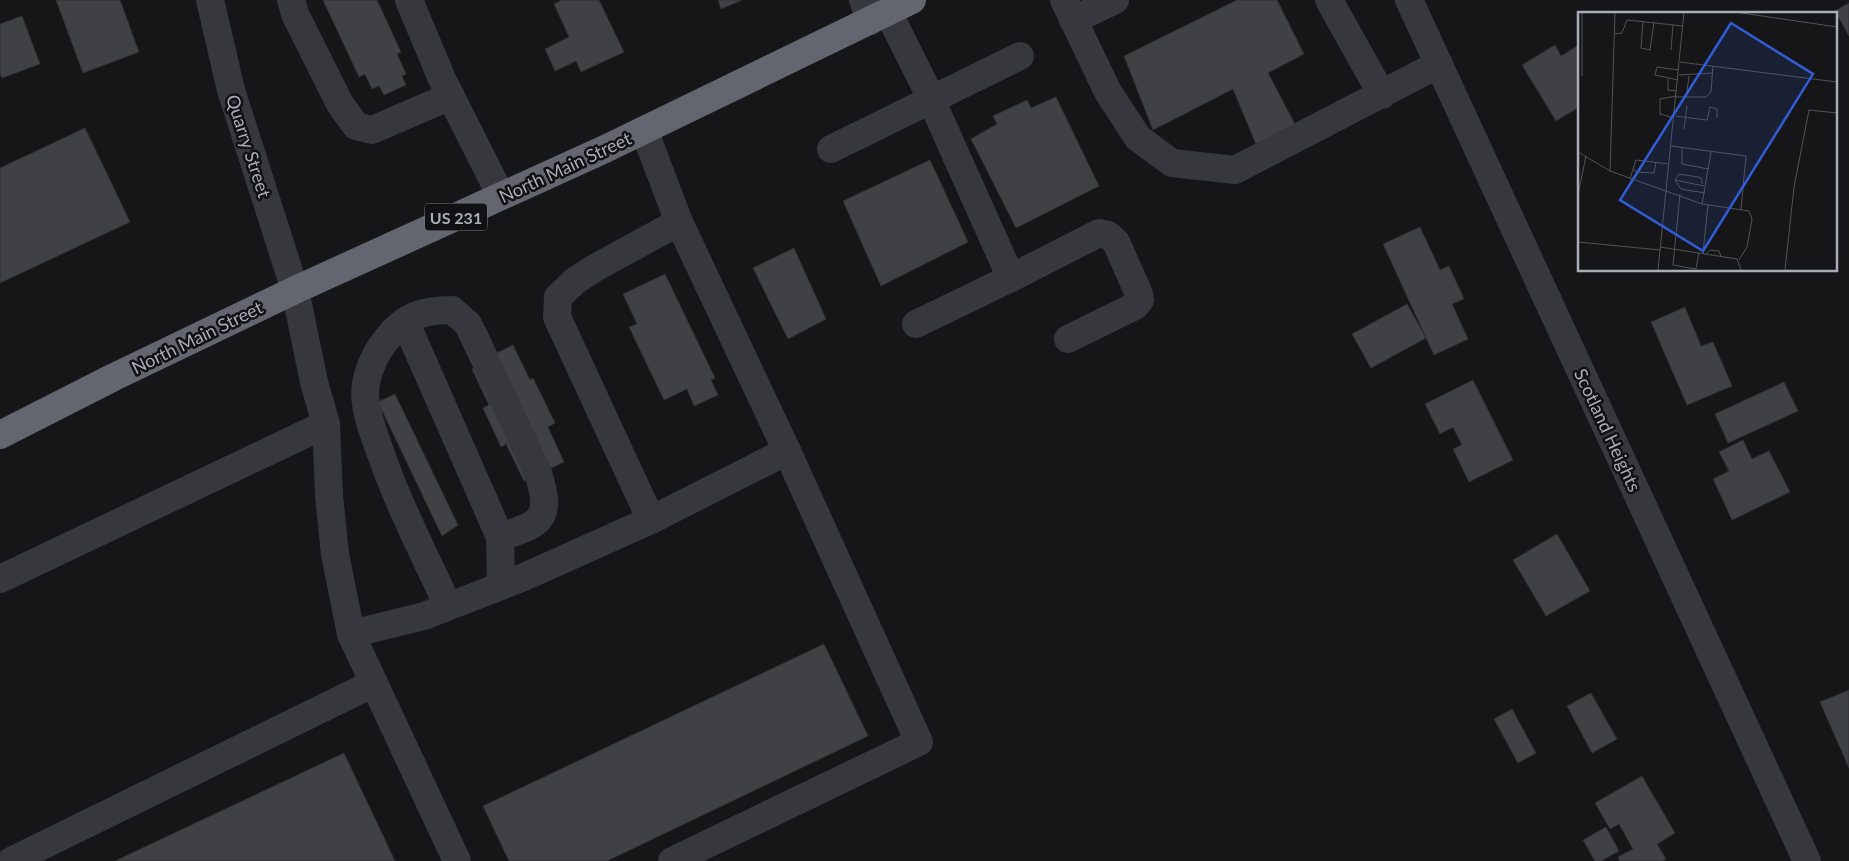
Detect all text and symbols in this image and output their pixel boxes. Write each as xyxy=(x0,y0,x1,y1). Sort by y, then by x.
inset map xyxy=(1578,12,1836,271)
street label: Quarry Street xyxy=(222,92,276,201)
street label: North Main Street xyxy=(496,127,635,207)
road number: US 231 xyxy=(425,203,487,230)
street label: North Main Street xyxy=(128,296,267,378)
street label: Scotland Heights xyxy=(1570,365,1646,495)

